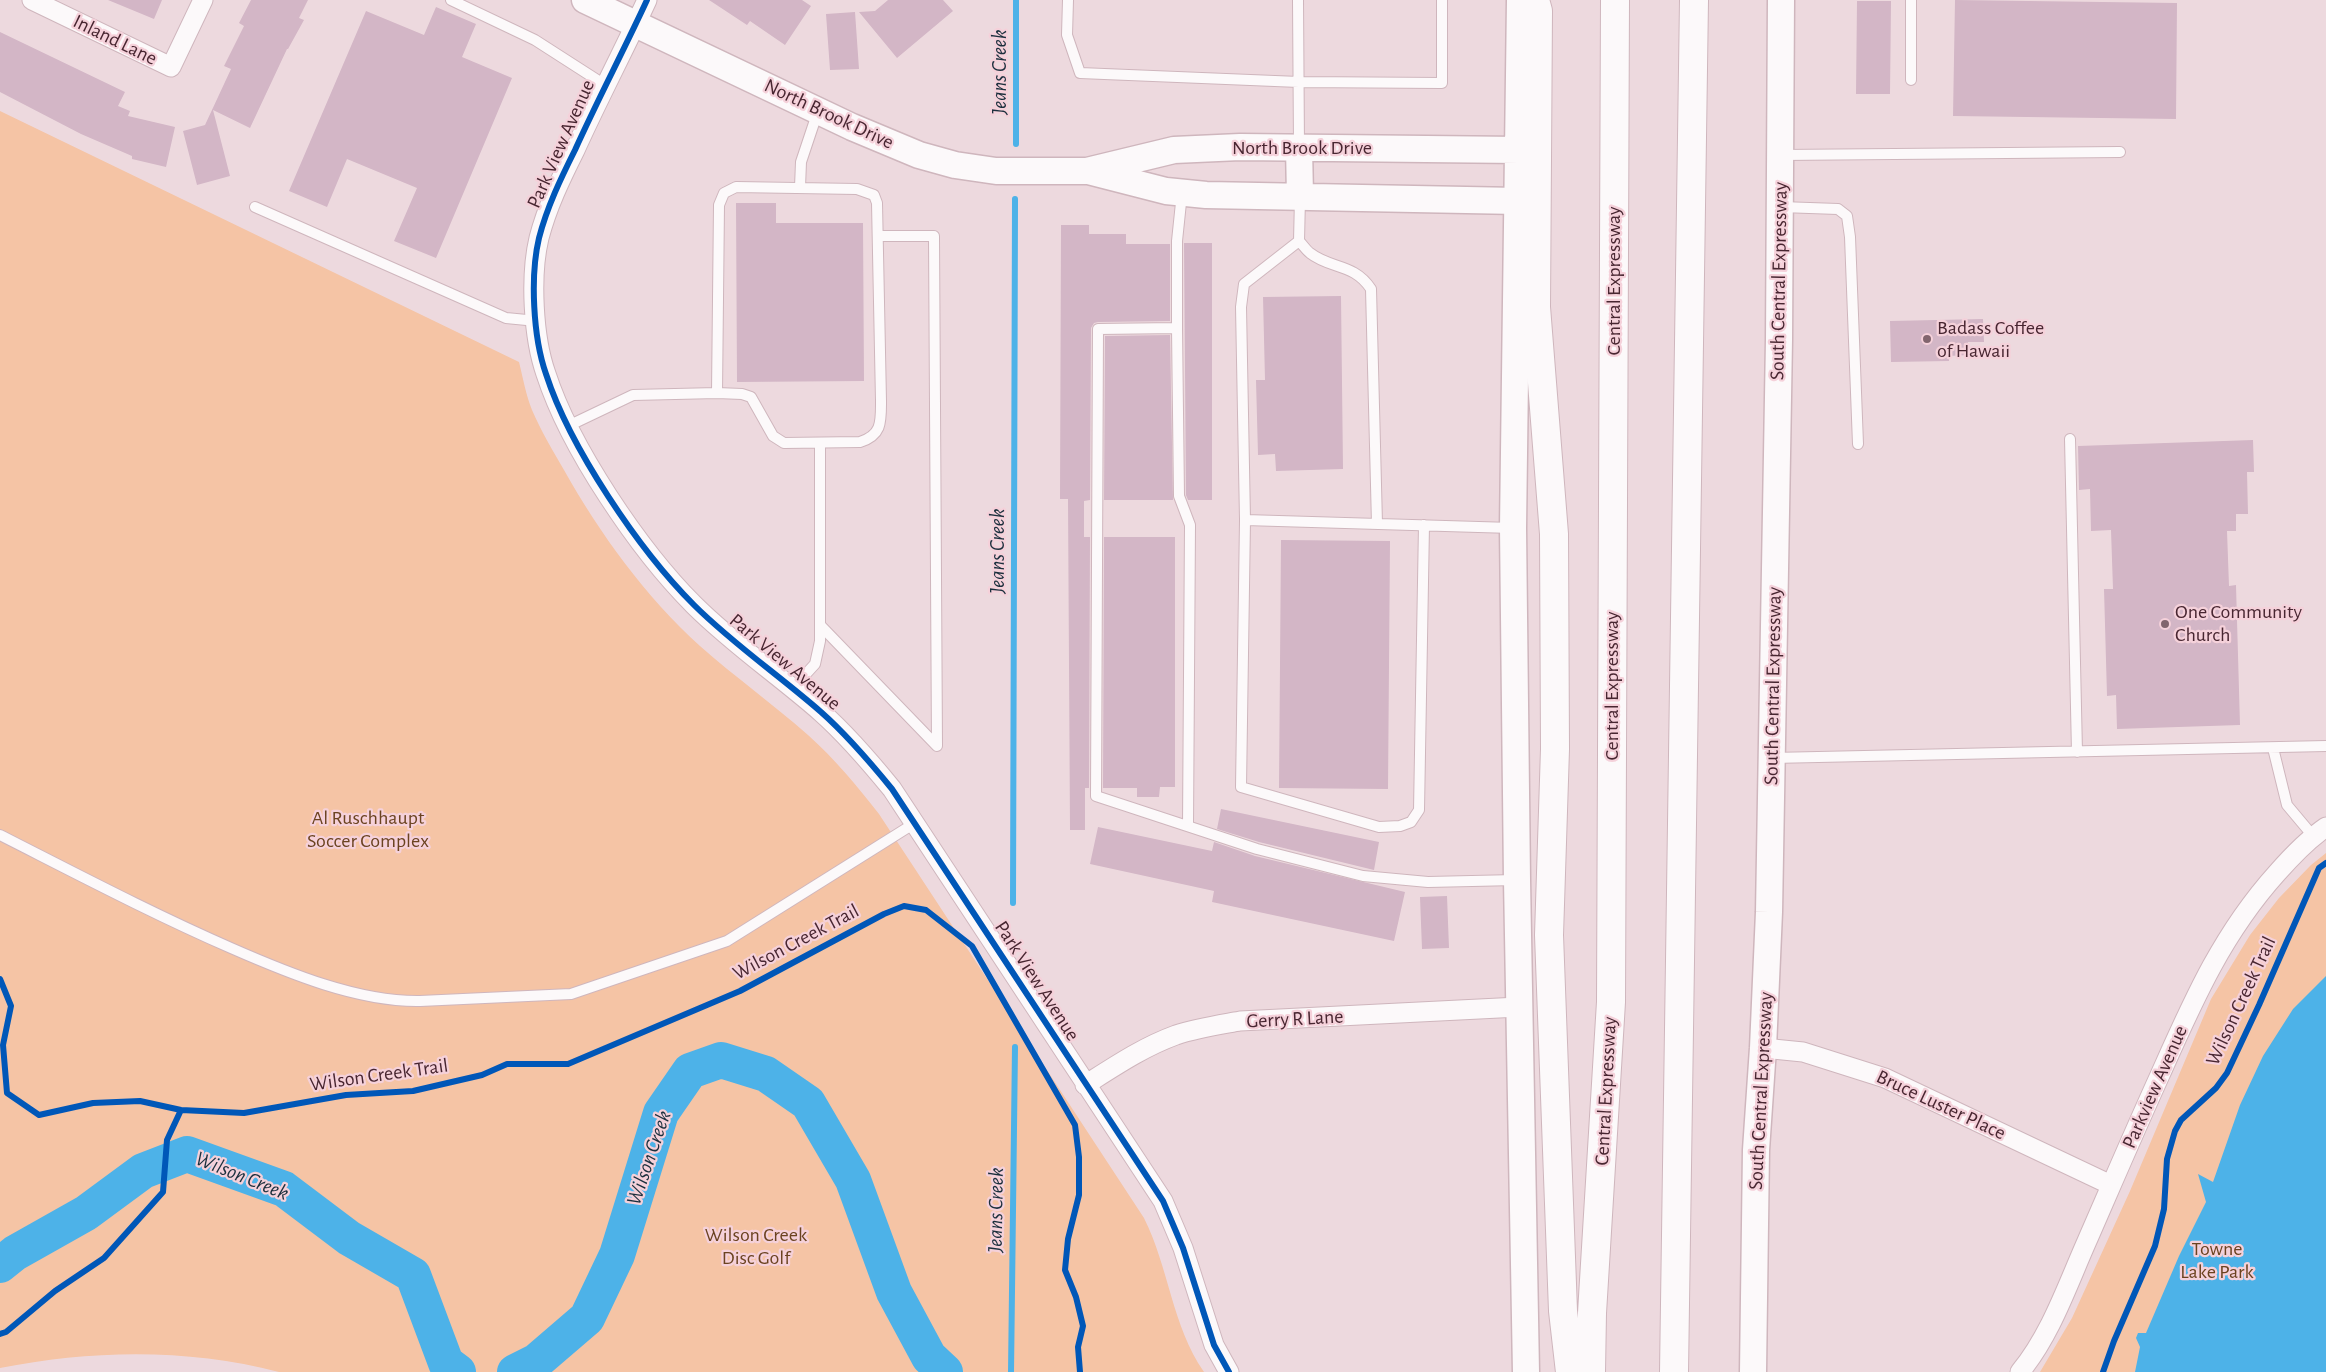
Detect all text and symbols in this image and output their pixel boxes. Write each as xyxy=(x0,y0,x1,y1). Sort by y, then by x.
street label: Inland Lane xyxy=(69,9,161,71)
water label: Jeans Creek xyxy=(987,30,1013,114)
street label: North Brook Drive xyxy=(760,74,898,154)
street label: Park View Avenue xyxy=(522,76,600,212)
street label: North Brook Drive xyxy=(1232,136,1372,160)
street label: South Central Expressway xyxy=(1765,182,1793,380)
street label: Central Expressway xyxy=(1602,206,1626,356)
place label: Badass Coffee of Hawaii xyxy=(1937,316,2044,363)
marker: Badass Coffee of Hawaii xyxy=(1921,333,1933,345)
water label: Jeans Creek xyxy=(985,509,1011,593)
street label: South Central Expressway xyxy=(1759,587,1787,785)
place label: One Community Church xyxy=(2175,600,2302,647)
street label: Park View Avenue xyxy=(724,608,846,716)
street label: Central Expressway xyxy=(1600,611,1624,761)
marker: One Community Church xyxy=(2159,618,2171,630)
park label: Al Ruschhaupt Soccer Complex xyxy=(307,806,429,853)
street label: Wilson Creek Trail xyxy=(729,899,863,985)
street label: Park View Avenue xyxy=(989,916,1085,1046)
street label: Wilson Creek Trail xyxy=(2201,933,2281,1069)
street label: South Central Expressway xyxy=(1744,991,1778,1191)
street label: Gerry R Lane xyxy=(1246,1004,1344,1034)
street label: Central Expressway xyxy=(1590,1016,1622,1166)
street label: Parkview Avenue xyxy=(2117,1022,2193,1152)
street label: Wilson Creek Trail xyxy=(308,1053,450,1097)
street label: Bruce Luster Place xyxy=(1873,1065,2009,1145)
water label: Wilson Creek xyxy=(621,1107,677,1209)
water label: Wilson Creek xyxy=(192,1146,292,1206)
water label: Jeans Creek xyxy=(983,1167,1009,1253)
park label: Wilson Creek Disc Golf xyxy=(705,1223,807,1270)
park label: Towne Lake Park xyxy=(2180,1237,2254,1284)

